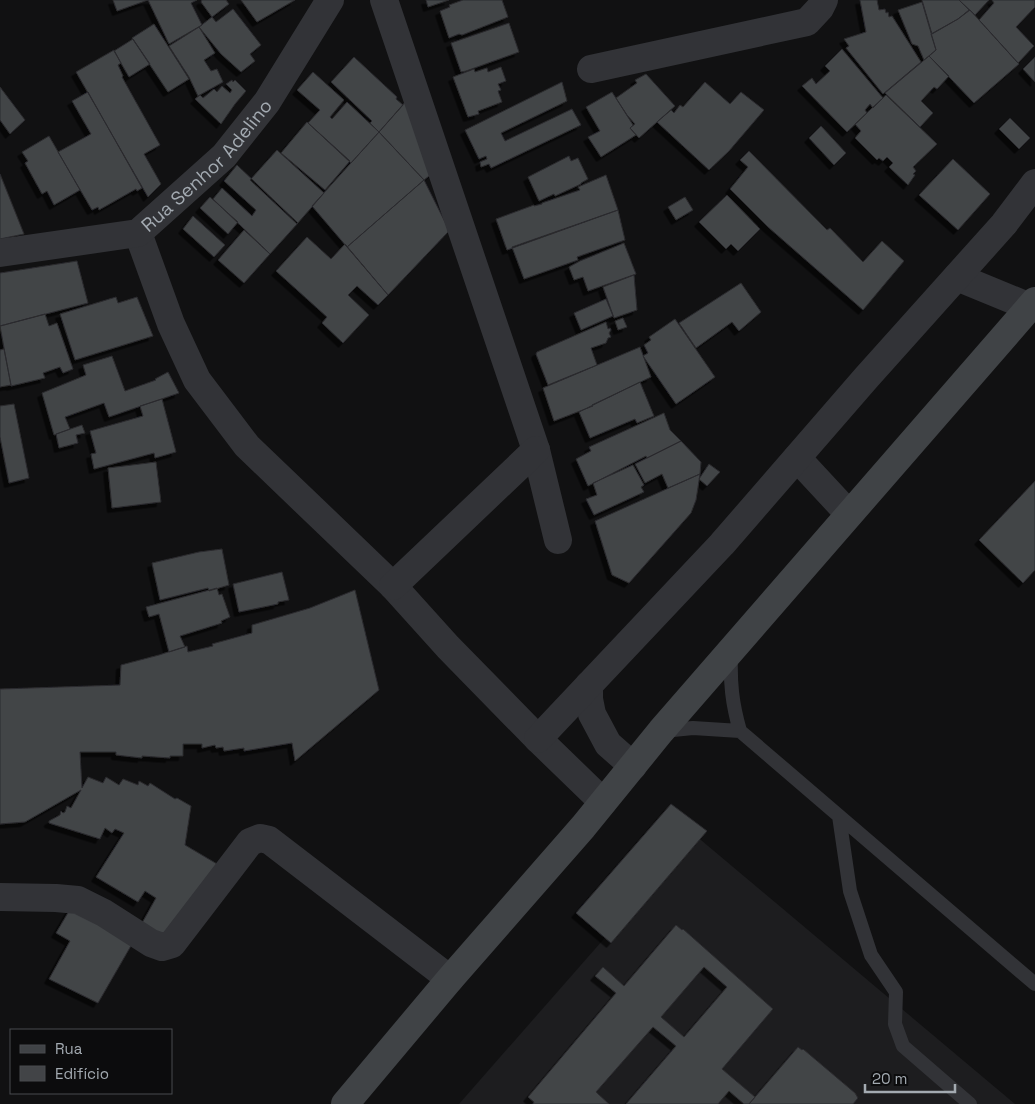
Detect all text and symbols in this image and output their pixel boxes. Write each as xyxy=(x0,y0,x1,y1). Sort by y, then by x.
street label: Rua Senhor Adelino xyxy=(136,94,277,237)
legend xyxy=(10,1029,172,1094)
text: Rua xyxy=(55,1039,83,1058)
scale bar xyxy=(865,1062,955,1094)
text: Edifício xyxy=(55,1064,109,1083)
text: 20 m xyxy=(872,1069,907,1088)

